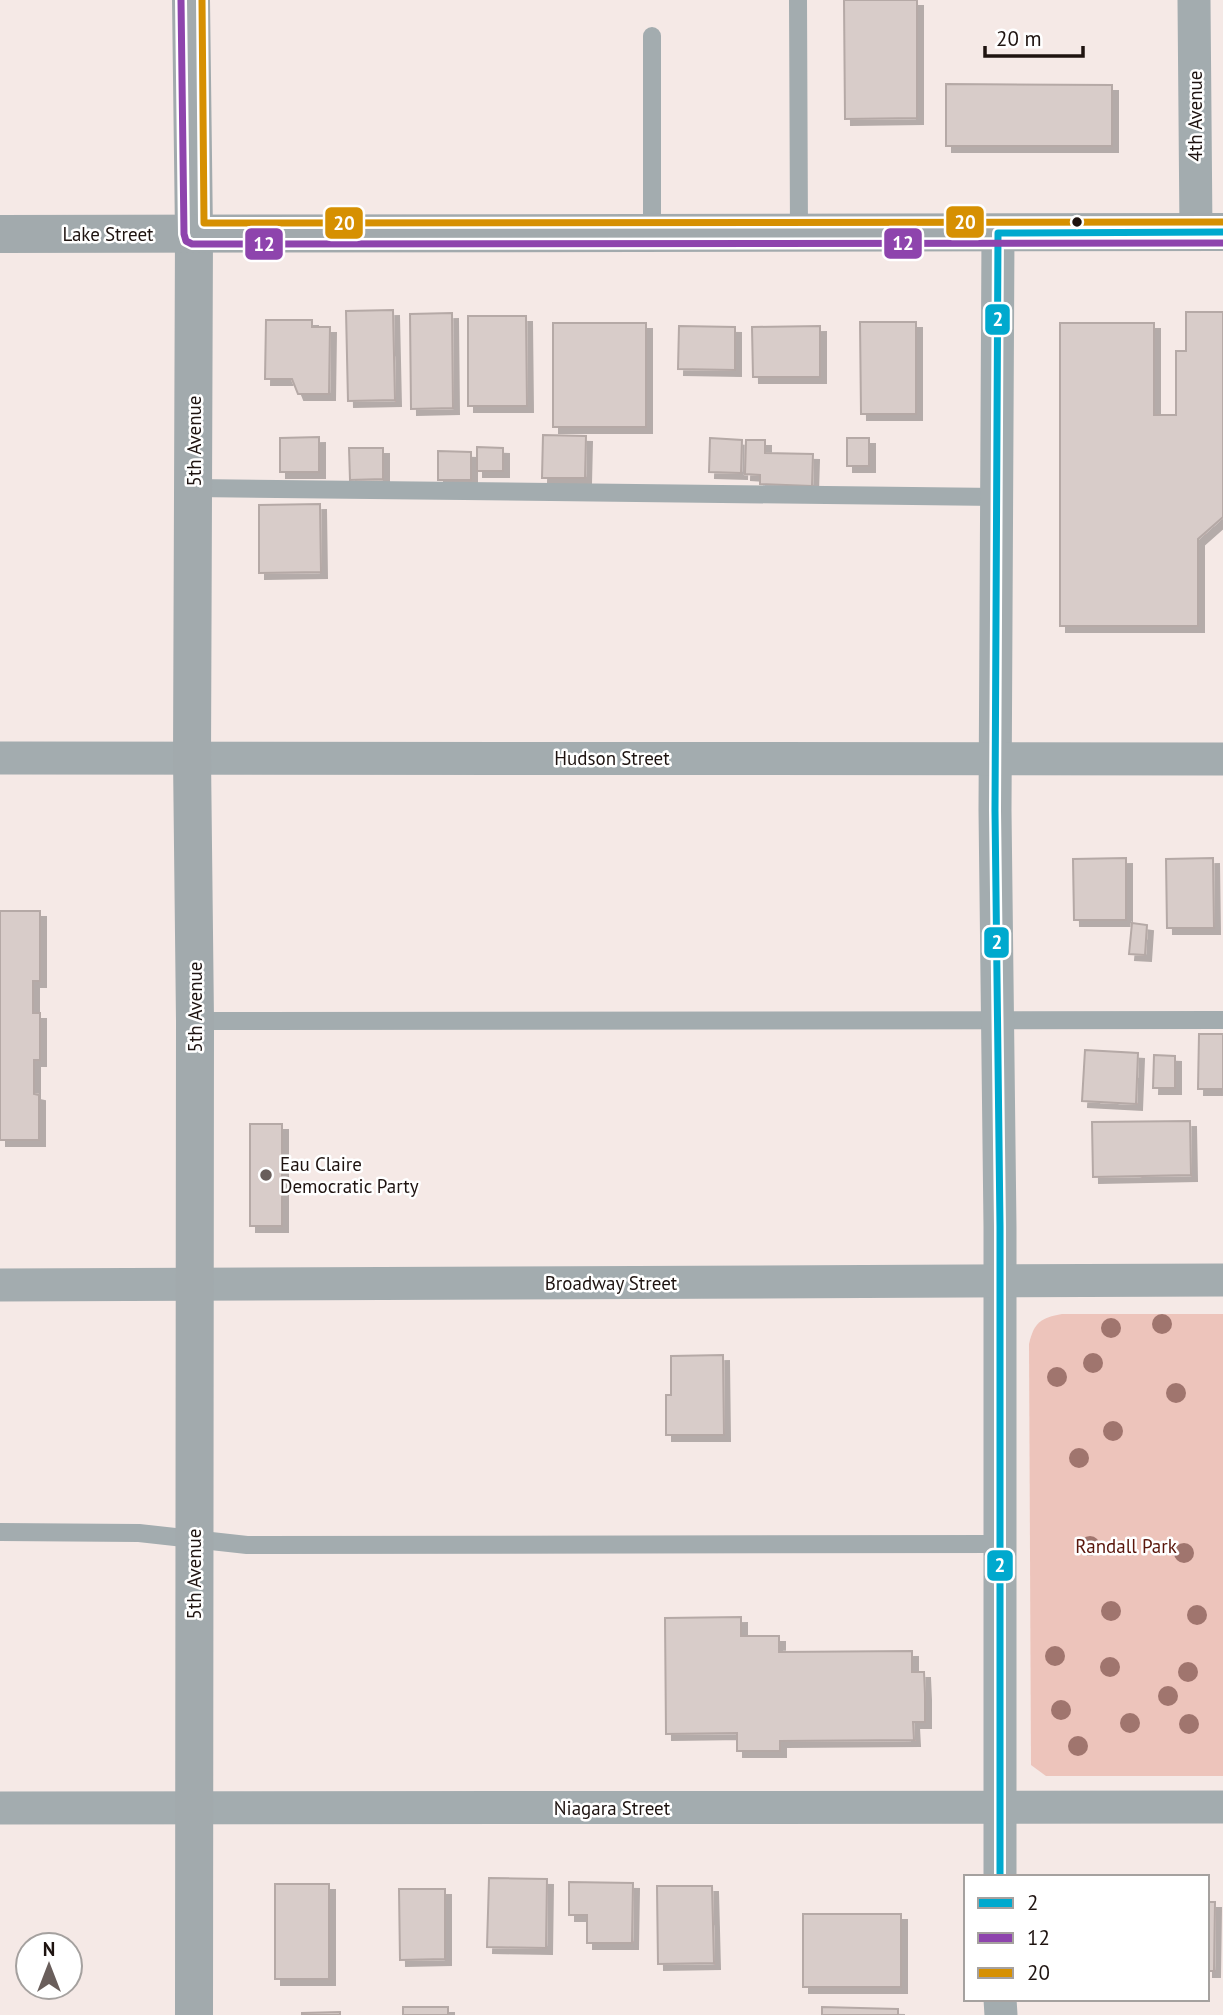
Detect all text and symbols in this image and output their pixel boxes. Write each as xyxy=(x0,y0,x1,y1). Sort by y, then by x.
scale bar xyxy=(985,14,1083,58)
text: 20 m xyxy=(996,25,1042,52)
street label: 4th Avenue xyxy=(1183,71,1207,162)
line badge: 20 xyxy=(945,205,985,239)
line badge: 20 xyxy=(324,206,364,240)
text: 20 xyxy=(954,210,976,234)
text: 20 xyxy=(333,211,355,235)
unlabelled marker xyxy=(1070,215,1084,229)
street label: Lake Street xyxy=(63,222,154,246)
line badge: 12 xyxy=(244,227,284,261)
line badge: 12 xyxy=(883,227,923,260)
text: 12 xyxy=(892,231,914,255)
text: 12 xyxy=(253,232,275,256)
line badge: 2 xyxy=(984,303,1011,336)
text: 2 xyxy=(993,307,1003,331)
street label: 5th Avenue xyxy=(182,396,206,487)
street label: Hudson Street xyxy=(554,746,670,770)
line badge: 2 xyxy=(983,926,1010,959)
text: 2 xyxy=(992,930,1002,954)
street label: 5th Avenue xyxy=(183,962,207,1053)
place label: Eau Claire Democratic Party xyxy=(280,1152,419,1198)
marker: Eau Claire Democratic Party xyxy=(258,1167,274,1183)
street label: Broadway Street xyxy=(545,1271,678,1295)
street label: 5th Avenue xyxy=(182,1529,206,1620)
park label: Randall Park xyxy=(1075,1534,1177,1558)
line badge: 2 xyxy=(986,1549,1014,1582)
text: 2 xyxy=(995,1553,1005,1577)
street label: Niagara Street xyxy=(554,1796,671,1820)
legend xyxy=(964,1875,1209,2001)
text: 2 xyxy=(1027,1889,1038,1916)
text: 12 xyxy=(1027,1924,1050,1951)
north arrow xyxy=(14,1931,84,2001)
text: N xyxy=(43,1937,55,1961)
text: 20 xyxy=(1027,1959,1050,1986)

